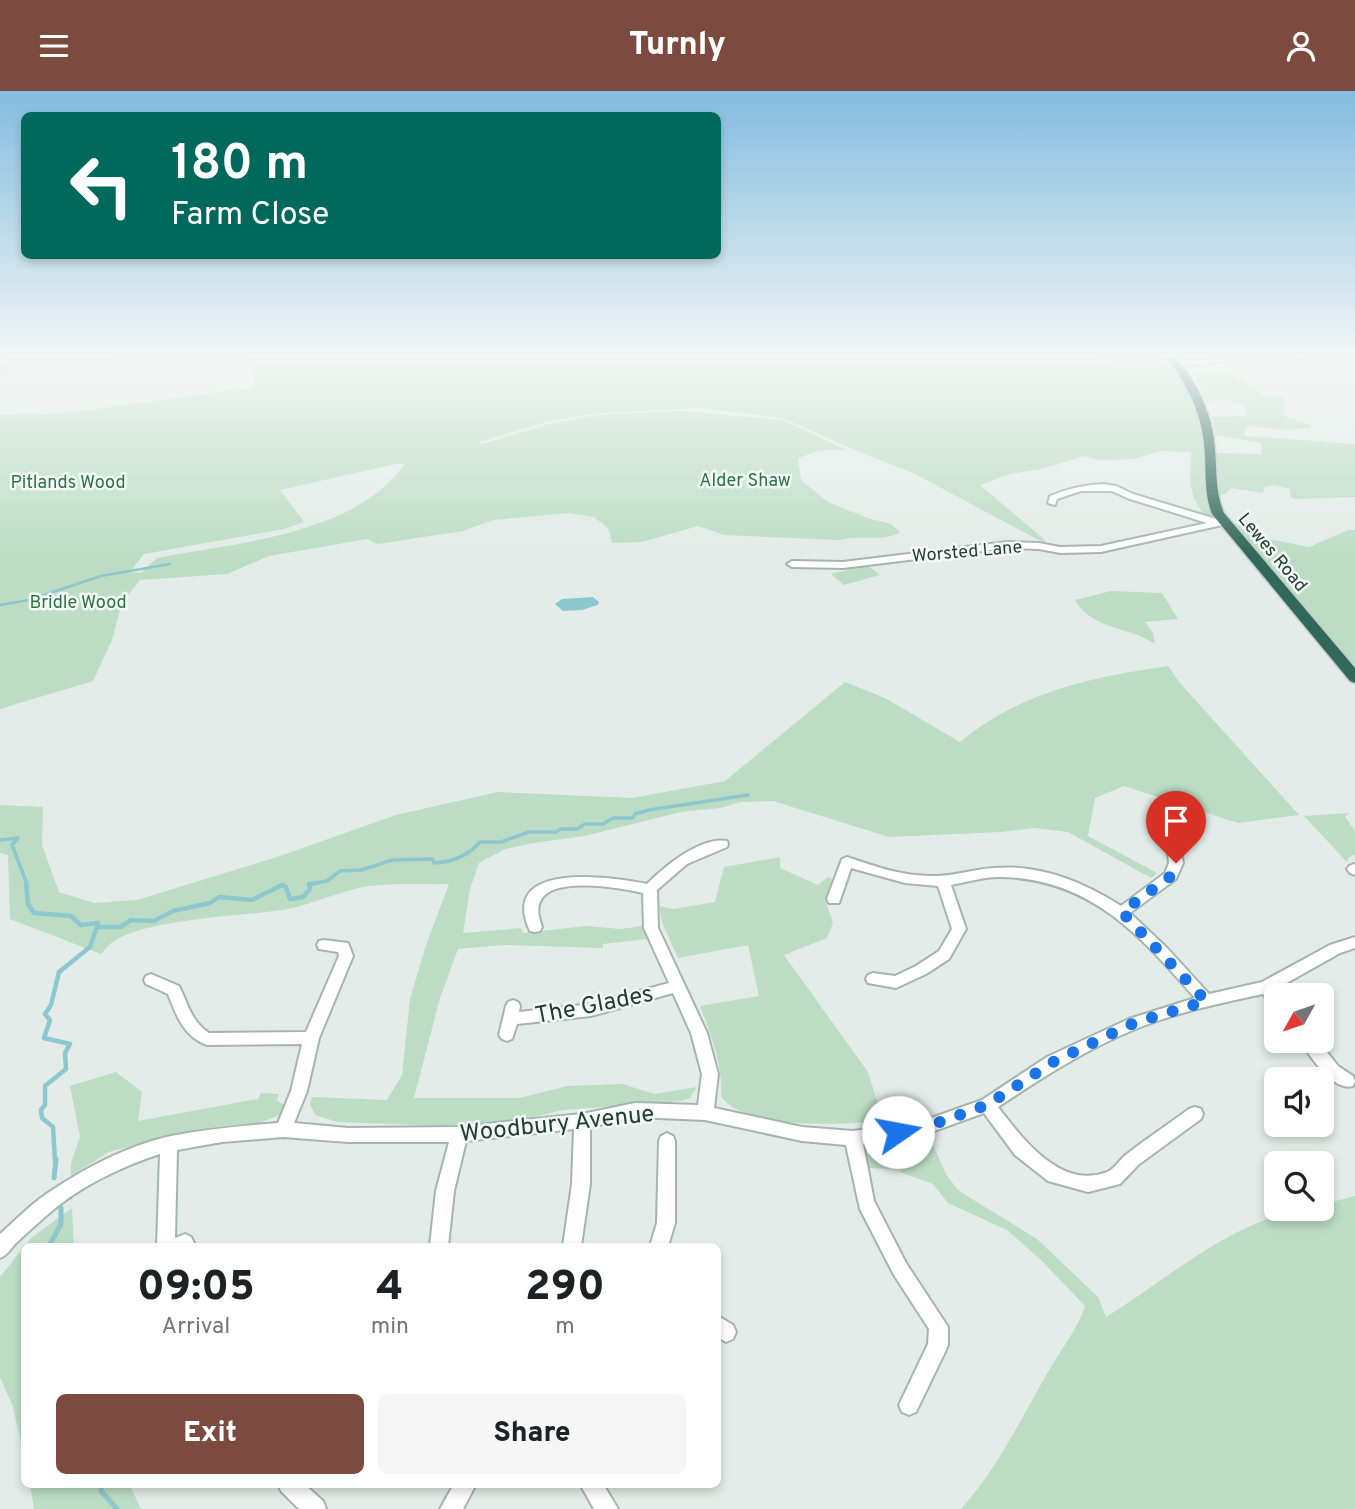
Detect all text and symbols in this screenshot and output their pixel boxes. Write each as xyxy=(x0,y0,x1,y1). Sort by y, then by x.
text: Turnly xyxy=(629,26,726,66)
icon: menu xyxy=(35,27,73,65)
icon: person xyxy=(1282,27,1320,65)
text: 180 m xyxy=(171,135,308,197)
icon: left xyxy=(56,140,147,231)
text: Farm Close xyxy=(171,196,329,236)
park label: Alder Shaw xyxy=(699,470,791,493)
park label: Pitlands Wood xyxy=(10,472,126,495)
street label: Lewes Road xyxy=(1232,509,1312,597)
street label: Worsted Lane xyxy=(911,536,1023,569)
park label: Bridle Wood xyxy=(29,592,127,615)
pin xyxy=(1146,791,1206,863)
icon: arrive xyxy=(1157,802,1195,840)
street label: The Glades xyxy=(533,980,656,1032)
north arrow xyxy=(1264,983,1334,1053)
map controls xyxy=(1264,983,1334,1221)
button: sound xyxy=(1264,1067,1334,1137)
position arrow xyxy=(861,1095,935,1169)
street label: Woodbury Avenue xyxy=(459,1100,656,1150)
button: search xyxy=(1264,1151,1334,1221)
text: 09:05 xyxy=(137,1262,255,1315)
text: 4 xyxy=(376,1262,404,1315)
text: 290 xyxy=(525,1262,605,1315)
text: Arrival xyxy=(162,1313,230,1342)
text: min xyxy=(371,1313,409,1342)
text: m xyxy=(555,1313,575,1342)
button: Exit xyxy=(56,1394,364,1474)
button: Share xyxy=(378,1394,686,1474)

